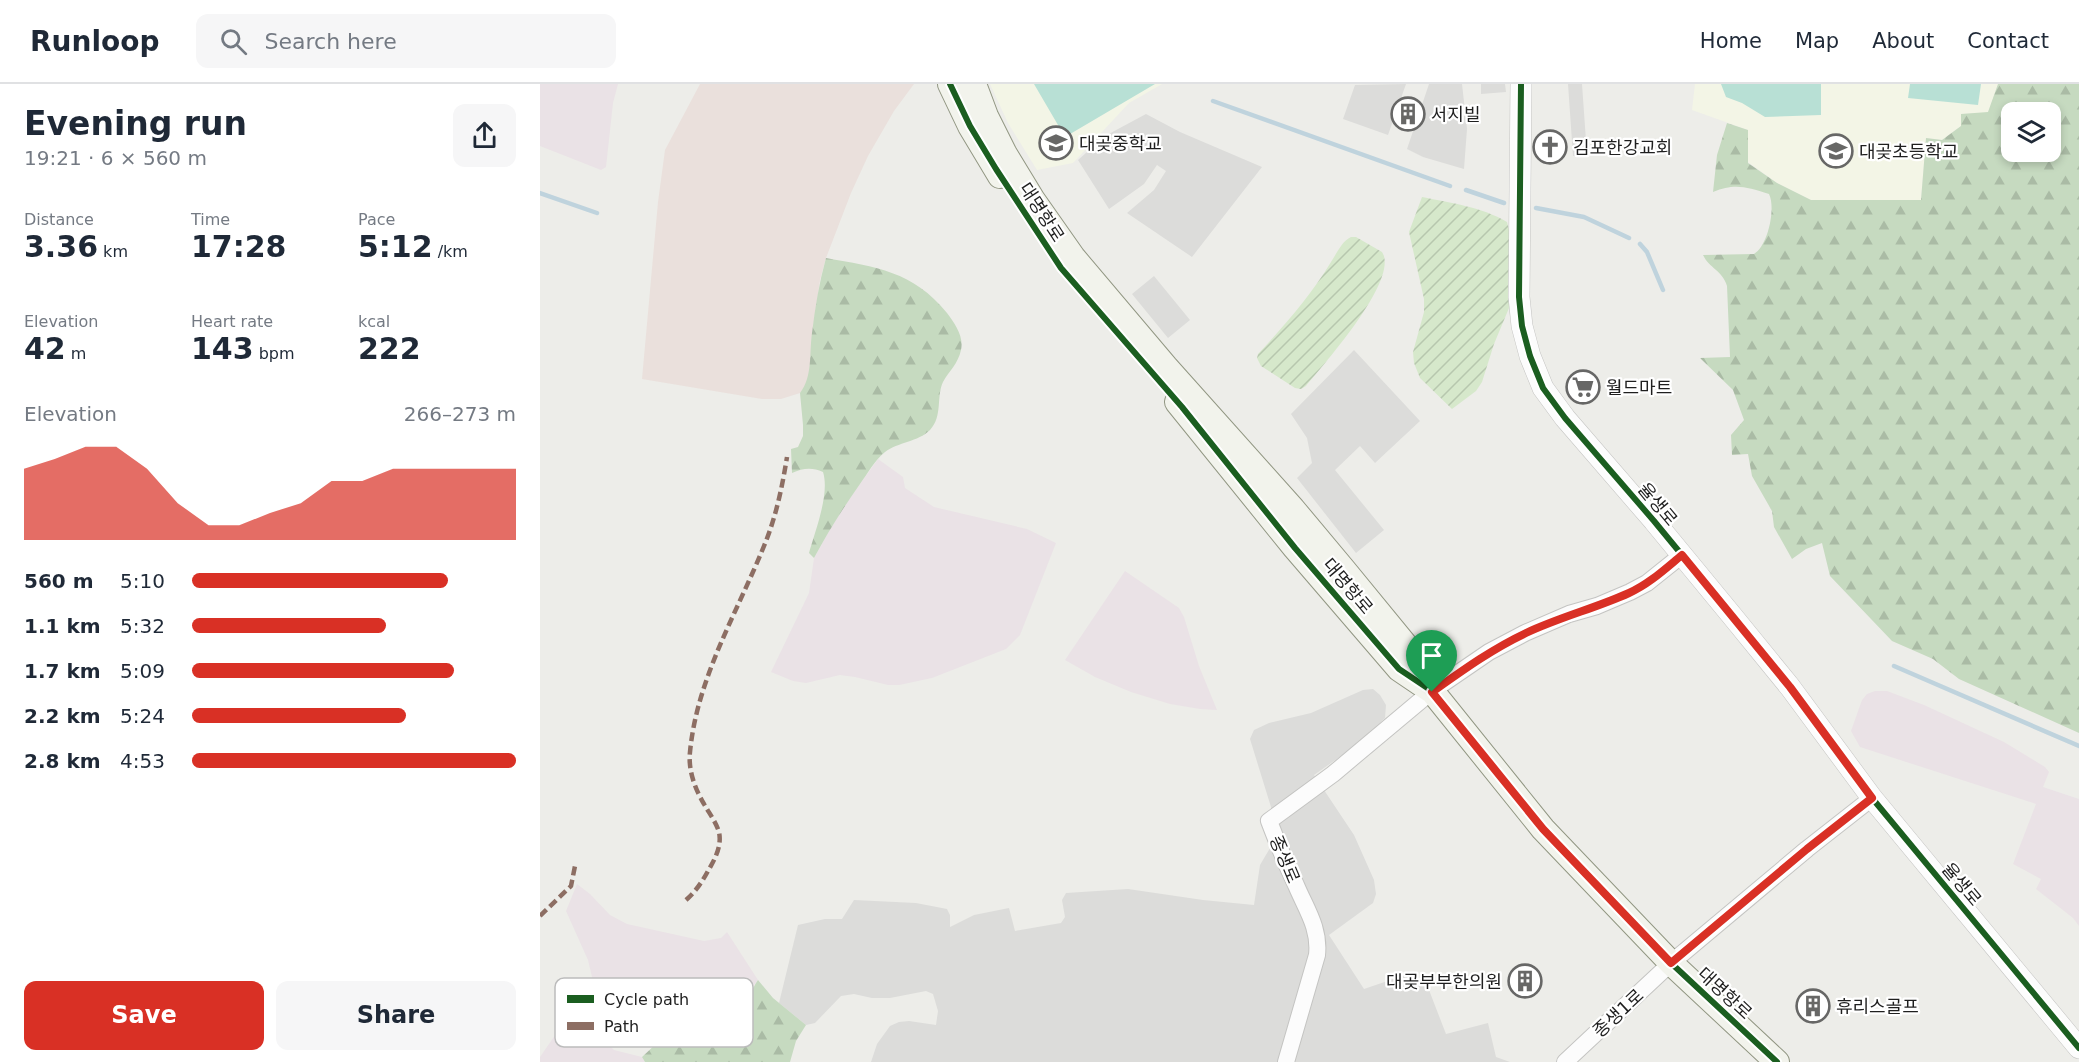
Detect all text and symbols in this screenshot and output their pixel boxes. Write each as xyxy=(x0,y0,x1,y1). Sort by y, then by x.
search box xyxy=(196,14,616,68)
text: Runloop xyxy=(30,25,160,58)
icon: search xyxy=(217,25,250,58)
text: Search here xyxy=(265,29,397,54)
text: Home xyxy=(1700,29,1762,53)
text: Map xyxy=(1795,29,1839,53)
text: About xyxy=(1872,29,1934,53)
text: Contact xyxy=(1967,29,2049,53)
building icon: 서지빌 xyxy=(1390,96,1426,132)
map controls xyxy=(2001,102,2061,162)
button: layers xyxy=(2001,102,2061,162)
text: Evening run xyxy=(24,104,247,143)
button: share xyxy=(453,104,516,167)
place label: 서지빌 xyxy=(1431,104,1481,125)
school or university icon: 대곶중학교 xyxy=(1038,125,1074,161)
church icon: 김포한강교회 xyxy=(1532,129,1568,165)
place label: 대곶중학교 xyxy=(1079,133,1162,154)
school or university icon: 대곶초등학교 xyxy=(1818,133,1854,169)
place label: 김포한강교회 xyxy=(1573,137,1672,158)
place label: 대곶초등학교 xyxy=(1859,141,1958,162)
text: 19:21 · 6 × 560 m xyxy=(24,146,207,170)
street label: 대명항로 xyxy=(1015,179,1069,245)
text: Distance xyxy=(24,210,94,229)
text: Time xyxy=(191,210,230,229)
text: Pace xyxy=(358,210,395,229)
text: 3.36 xyxy=(24,229,98,264)
text: 17:28 xyxy=(191,229,287,264)
text: 5:12 xyxy=(358,229,433,264)
text: km xyxy=(98,242,128,261)
text: /km xyxy=(433,242,468,261)
text: Elevation xyxy=(24,312,98,331)
text: Heart rate xyxy=(191,312,273,331)
text: kcal xyxy=(358,312,390,331)
text: 42 xyxy=(24,331,66,366)
text: 143 xyxy=(191,331,254,366)
text: 222 xyxy=(358,331,421,366)
text: m xyxy=(66,344,86,363)
text: bpm xyxy=(254,344,295,363)
supermarket icon: 월드마트 xyxy=(1565,369,1601,405)
place label: 월드마트 xyxy=(1606,377,1672,398)
text: Elevation xyxy=(24,402,117,426)
text: 266–273 m xyxy=(404,402,516,426)
street label: 율생로 xyxy=(1634,478,1682,530)
street label: 대명항로 xyxy=(1319,554,1377,618)
text: 560 m xyxy=(24,569,94,593)
text: 5:10 xyxy=(120,569,165,593)
text: 1.1 km xyxy=(24,614,101,638)
text: 5:32 xyxy=(120,614,165,638)
pin xyxy=(1406,630,1457,692)
icon: arrive xyxy=(1415,639,1448,672)
text: 1.7 km xyxy=(24,659,101,683)
text: 5:09 xyxy=(120,659,165,683)
text: 2.2 km xyxy=(24,704,101,728)
text: 5:24 xyxy=(120,704,165,728)
text: 2.8 km xyxy=(24,749,101,773)
text: 4:53 xyxy=(120,749,165,773)
street label: 종생로 xyxy=(1266,832,1304,886)
street label: 율생로 xyxy=(1938,858,1986,910)
building icon: 대곶부부한의원 xyxy=(1507,963,1543,999)
street label: 대명항로 xyxy=(1694,963,1756,1023)
place label: 대곶부부한의원 xyxy=(1386,971,1502,992)
legend xyxy=(555,978,753,1047)
button: Save xyxy=(24,981,264,1050)
button: Share xyxy=(276,981,516,1050)
street label: 종생1로 xyxy=(1588,984,1648,1042)
building icon: 휴리스골프 xyxy=(1795,988,1831,1024)
text: Cycle path xyxy=(604,990,689,1009)
place label: 휴리스골프 xyxy=(1836,996,1919,1017)
text: Path xyxy=(604,1017,639,1036)

